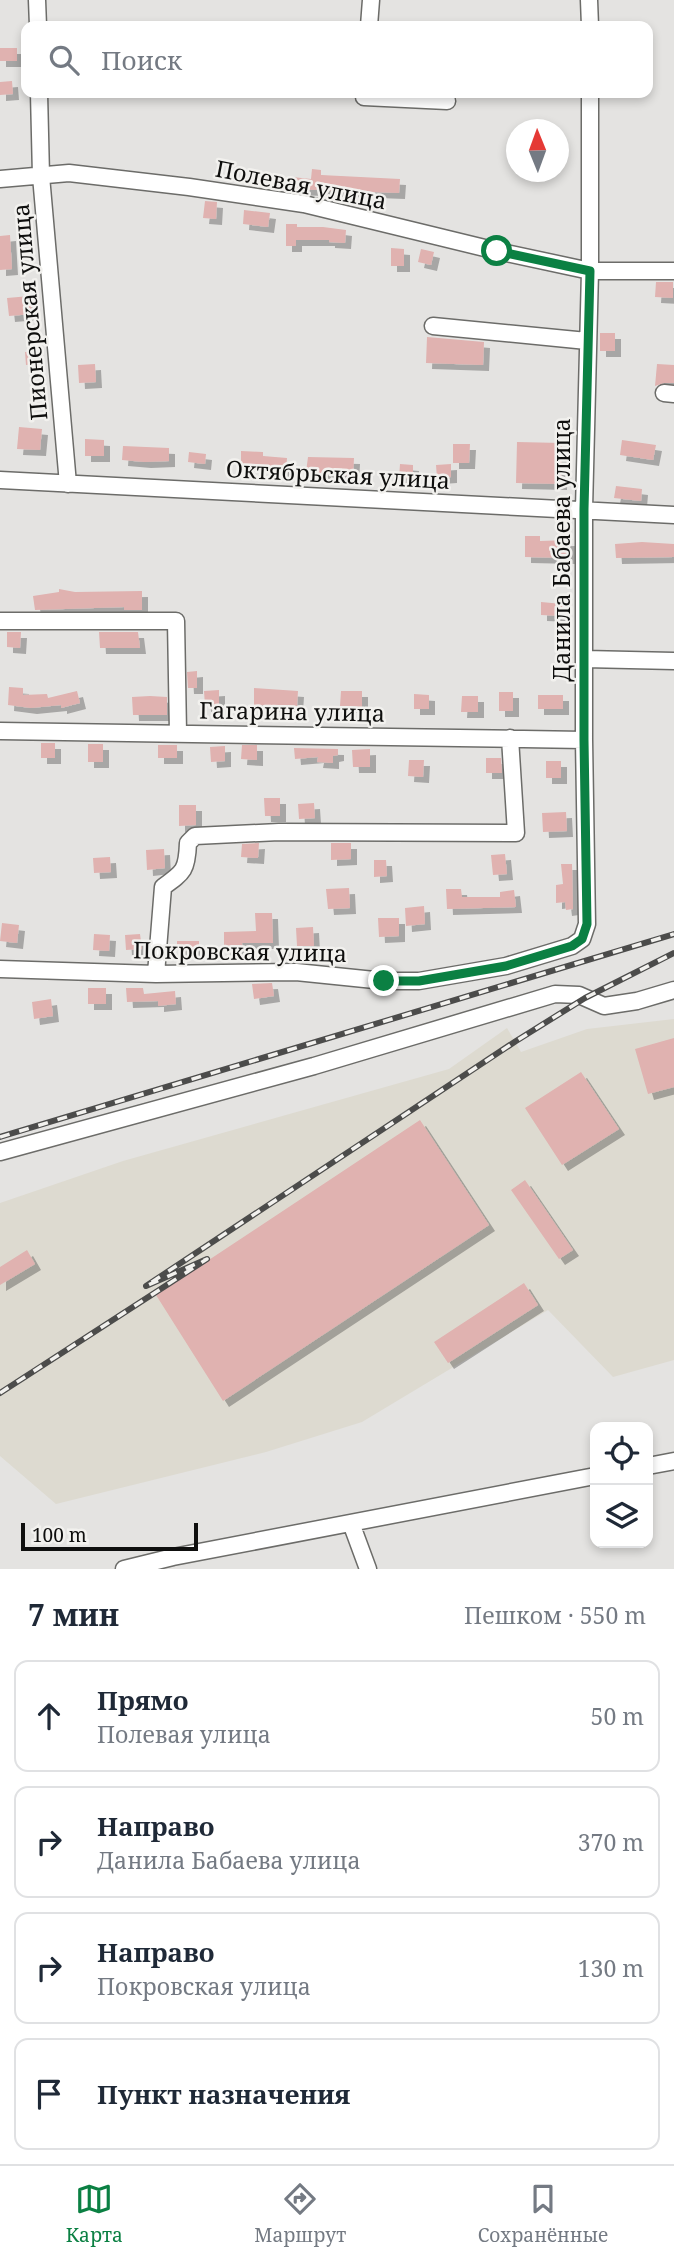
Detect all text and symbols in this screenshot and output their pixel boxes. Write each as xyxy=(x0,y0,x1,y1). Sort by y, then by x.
search box xyxy=(21,21,653,98)
icon: search xyxy=(45,41,83,79)
text: Поиск xyxy=(101,42,182,78)
north arrow xyxy=(506,119,569,182)
street label: Полевая улица xyxy=(213,152,390,216)
street label: Пионерская улица xyxy=(4,202,54,422)
route start xyxy=(481,235,512,266)
street label: Данила Бабаева улица xyxy=(545,418,577,682)
street label: Октябрьская улица xyxy=(225,452,451,496)
street label: Гагарина улица xyxy=(199,693,385,729)
street label: Покровская улица xyxy=(133,933,347,969)
route end xyxy=(368,965,399,996)
map controls xyxy=(590,1422,653,1548)
button: locate xyxy=(590,1422,653,1485)
button: layers xyxy=(590,1485,653,1548)
scale bar xyxy=(21,1520,198,1552)
text: 100 m xyxy=(32,1522,87,1548)
text: 7 мин xyxy=(28,1594,119,1635)
text: Пешком · 550 m xyxy=(464,1599,646,1631)
text: Прямо xyxy=(97,1682,188,1718)
icon: ahead xyxy=(30,1697,68,1735)
text: 50 m xyxy=(591,1700,644,1732)
text: Полевая улица xyxy=(97,1718,271,1750)
text: Направо xyxy=(97,1808,215,1844)
icon: right xyxy=(30,1823,68,1861)
text: 370 m xyxy=(578,1826,644,1858)
text: Данила Бабаева улица xyxy=(97,1844,361,1876)
text: Направо xyxy=(97,1934,215,1970)
icon: right xyxy=(30,1949,68,1987)
text: 130 m xyxy=(578,1952,644,1984)
text: Покровская улица xyxy=(97,1970,311,2002)
icon: arrive xyxy=(30,2075,68,2113)
text: Пункт назначения xyxy=(97,2076,350,2112)
tab: Карта xyxy=(66,2180,123,2248)
tab: Маршрут xyxy=(254,2180,346,2248)
tab: Сохранённые xyxy=(478,2180,608,2248)

